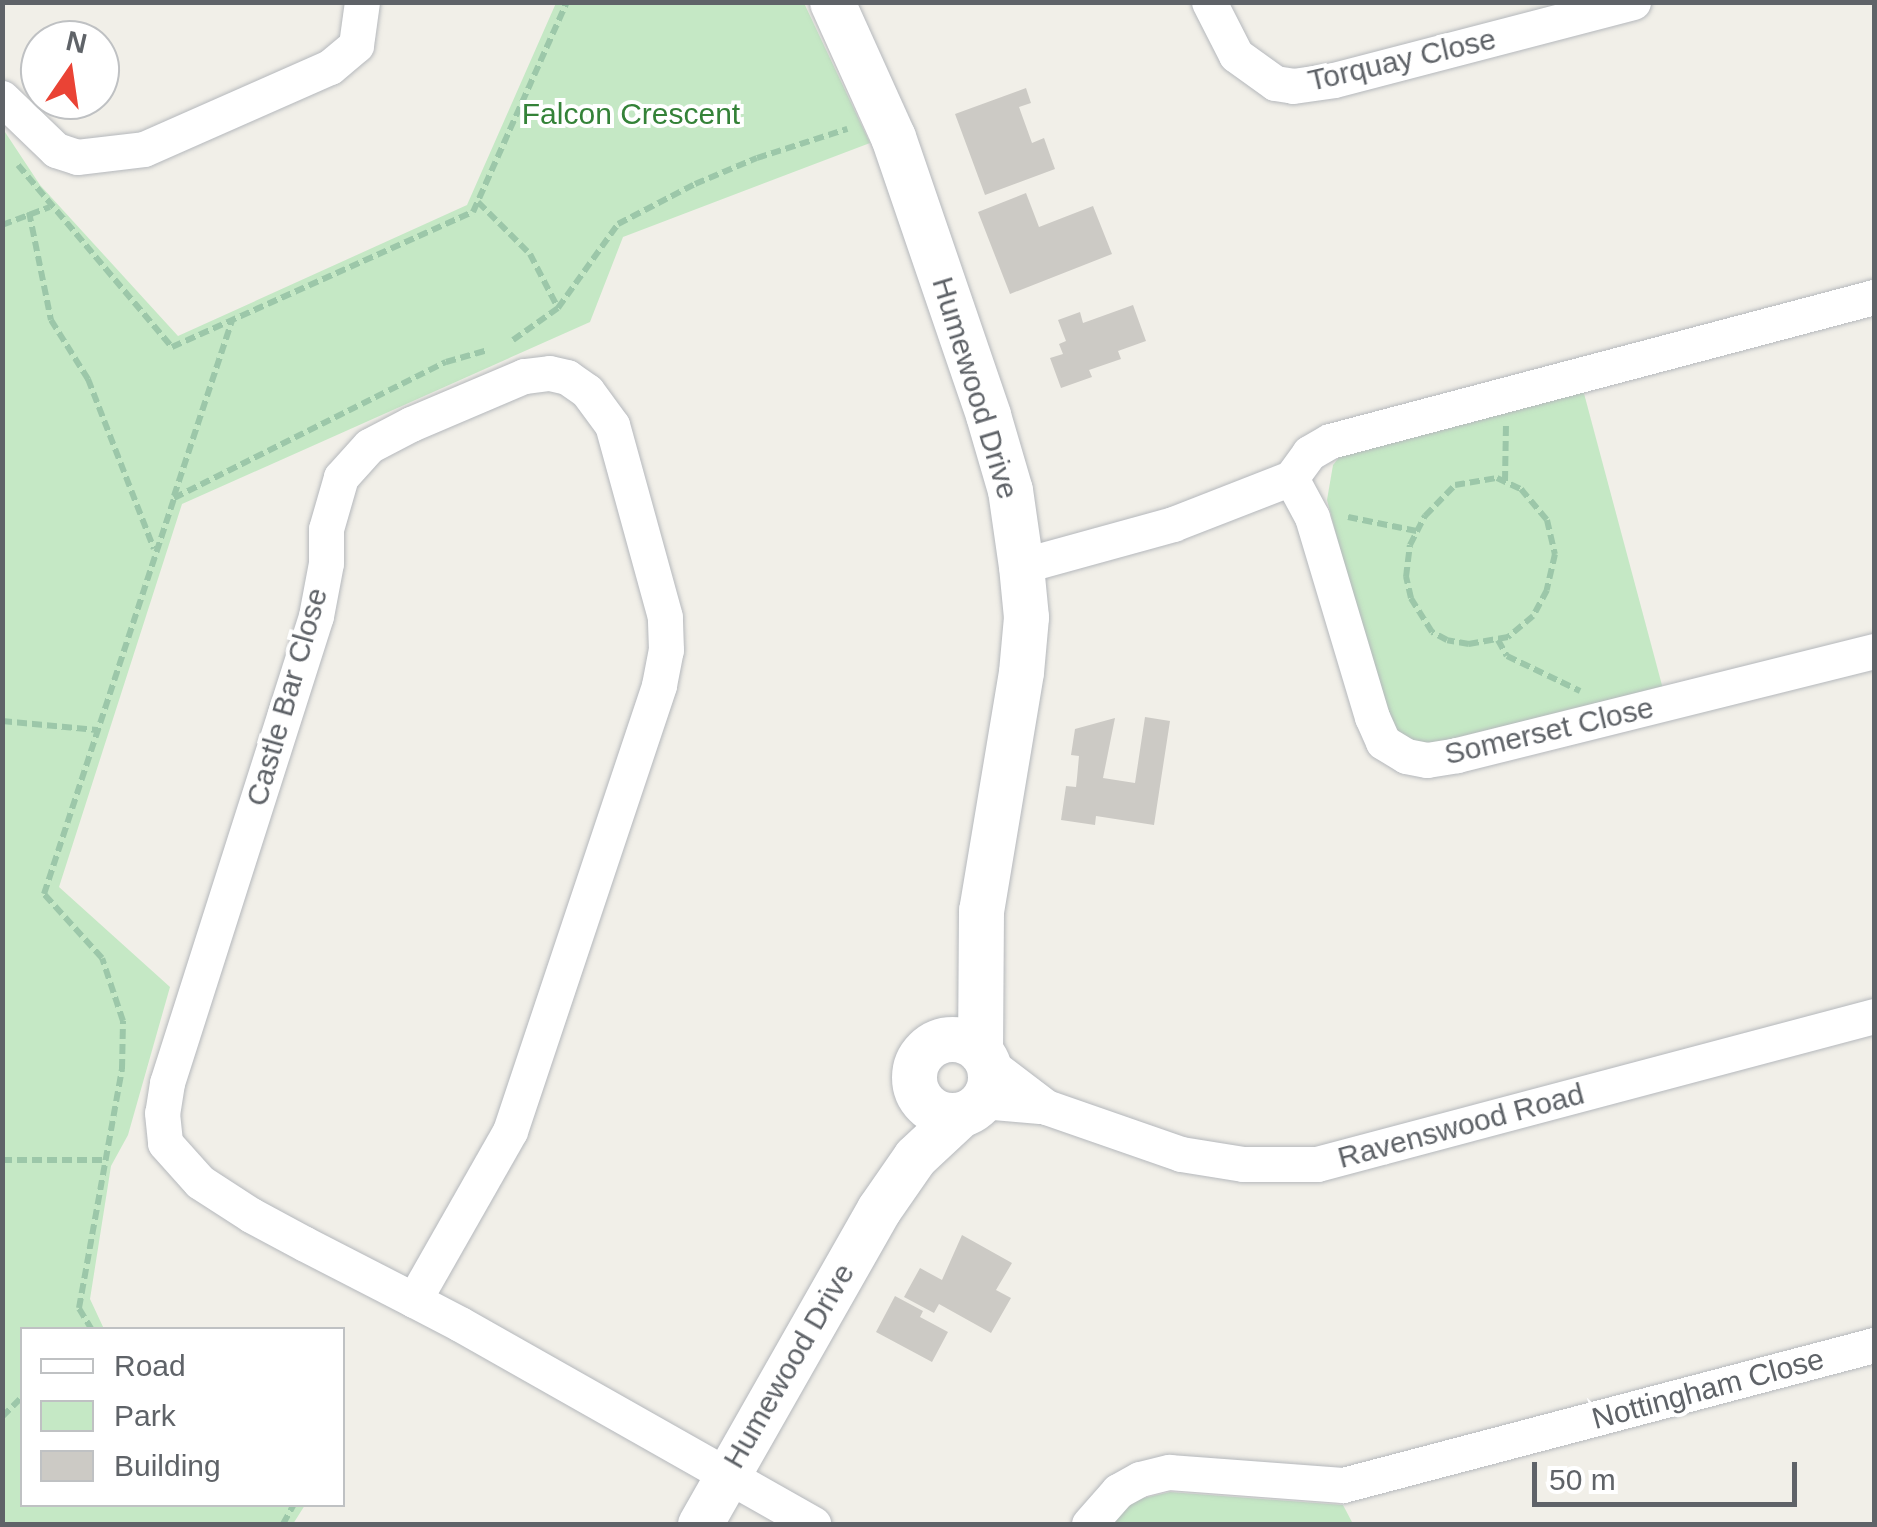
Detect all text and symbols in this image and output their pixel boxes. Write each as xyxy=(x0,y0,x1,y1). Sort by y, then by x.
north arrow xyxy=(20,20,120,120)
street label: Torquay Close xyxy=(1305,21,1499,99)
text: N xyxy=(63,25,90,60)
park label: Falcon Crescent xyxy=(522,96,740,132)
street label: Humewood Drive xyxy=(924,273,1026,503)
street label: Castle Bar Close xyxy=(239,584,335,810)
street label: Somerset Close xyxy=(1441,689,1657,773)
street label: Ravenswood Road xyxy=(1334,1076,1588,1176)
street label: Humewood Drive xyxy=(716,1257,862,1475)
legend xyxy=(20,1327,345,1507)
street label: Nottingham Close xyxy=(1588,1341,1828,1437)
text: Road xyxy=(114,1349,186,1382)
text: Park xyxy=(114,1399,176,1432)
scale bar xyxy=(1537,1442,1802,1504)
text: Building xyxy=(114,1449,221,1482)
text: 50 m xyxy=(1549,1463,1616,1496)

